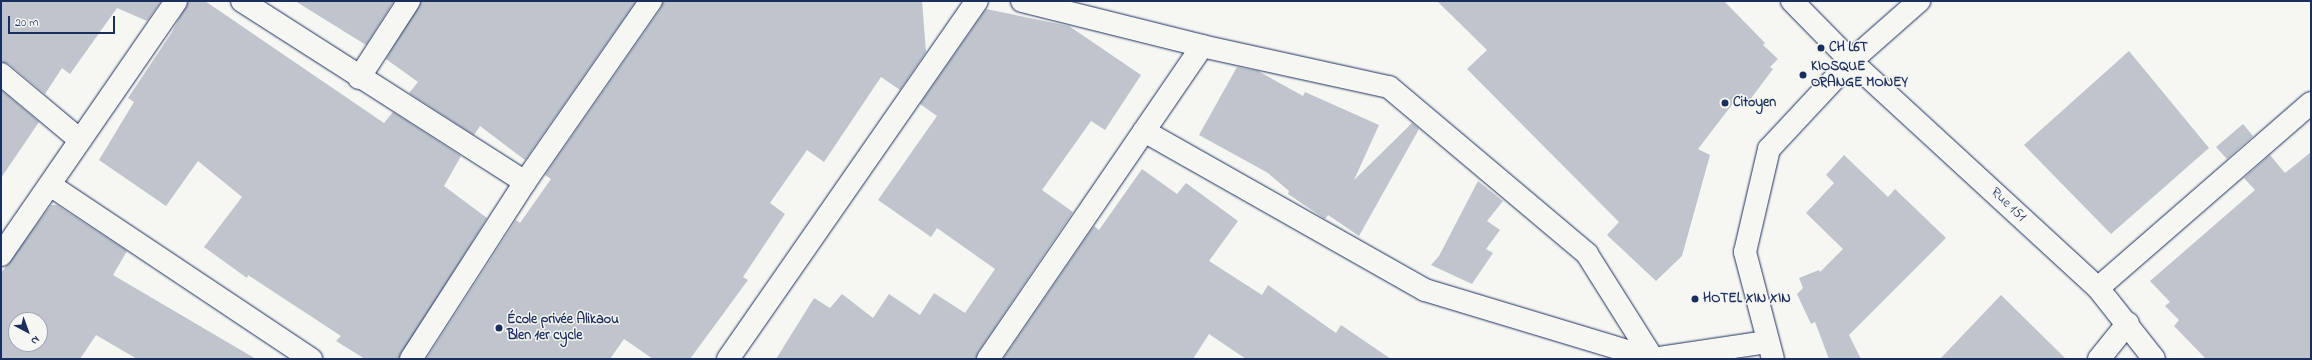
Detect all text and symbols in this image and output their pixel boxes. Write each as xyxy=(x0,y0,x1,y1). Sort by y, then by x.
scale bar xyxy=(10,8,117,34)
text: 20 m xyxy=(15,14,38,32)
place label: CH L6T xyxy=(1829,40,1868,56)
marker: CH L6T xyxy=(1816,43,1826,53)
place label: KIOSQUE ORANGE MONEY xyxy=(1811,59,1908,92)
marker: KIOSQUE ORANGE MONEY xyxy=(1798,70,1808,80)
place label: Citoyen xyxy=(1733,95,1776,111)
marker: Citoyen xyxy=(1720,98,1730,108)
street label: Rue 151 xyxy=(1987,184,2029,226)
place label: HOTEL XIN XIN xyxy=(1703,291,1791,307)
marker: HOTEL XIN XIN xyxy=(1690,294,1700,304)
north arrow xyxy=(8,312,48,352)
place label: École privée Alikaou Blen 1er cycle xyxy=(507,312,619,344)
marker: École privée Alikaou Blen 1er cycle xyxy=(494,323,504,333)
text: N xyxy=(27,332,43,349)

